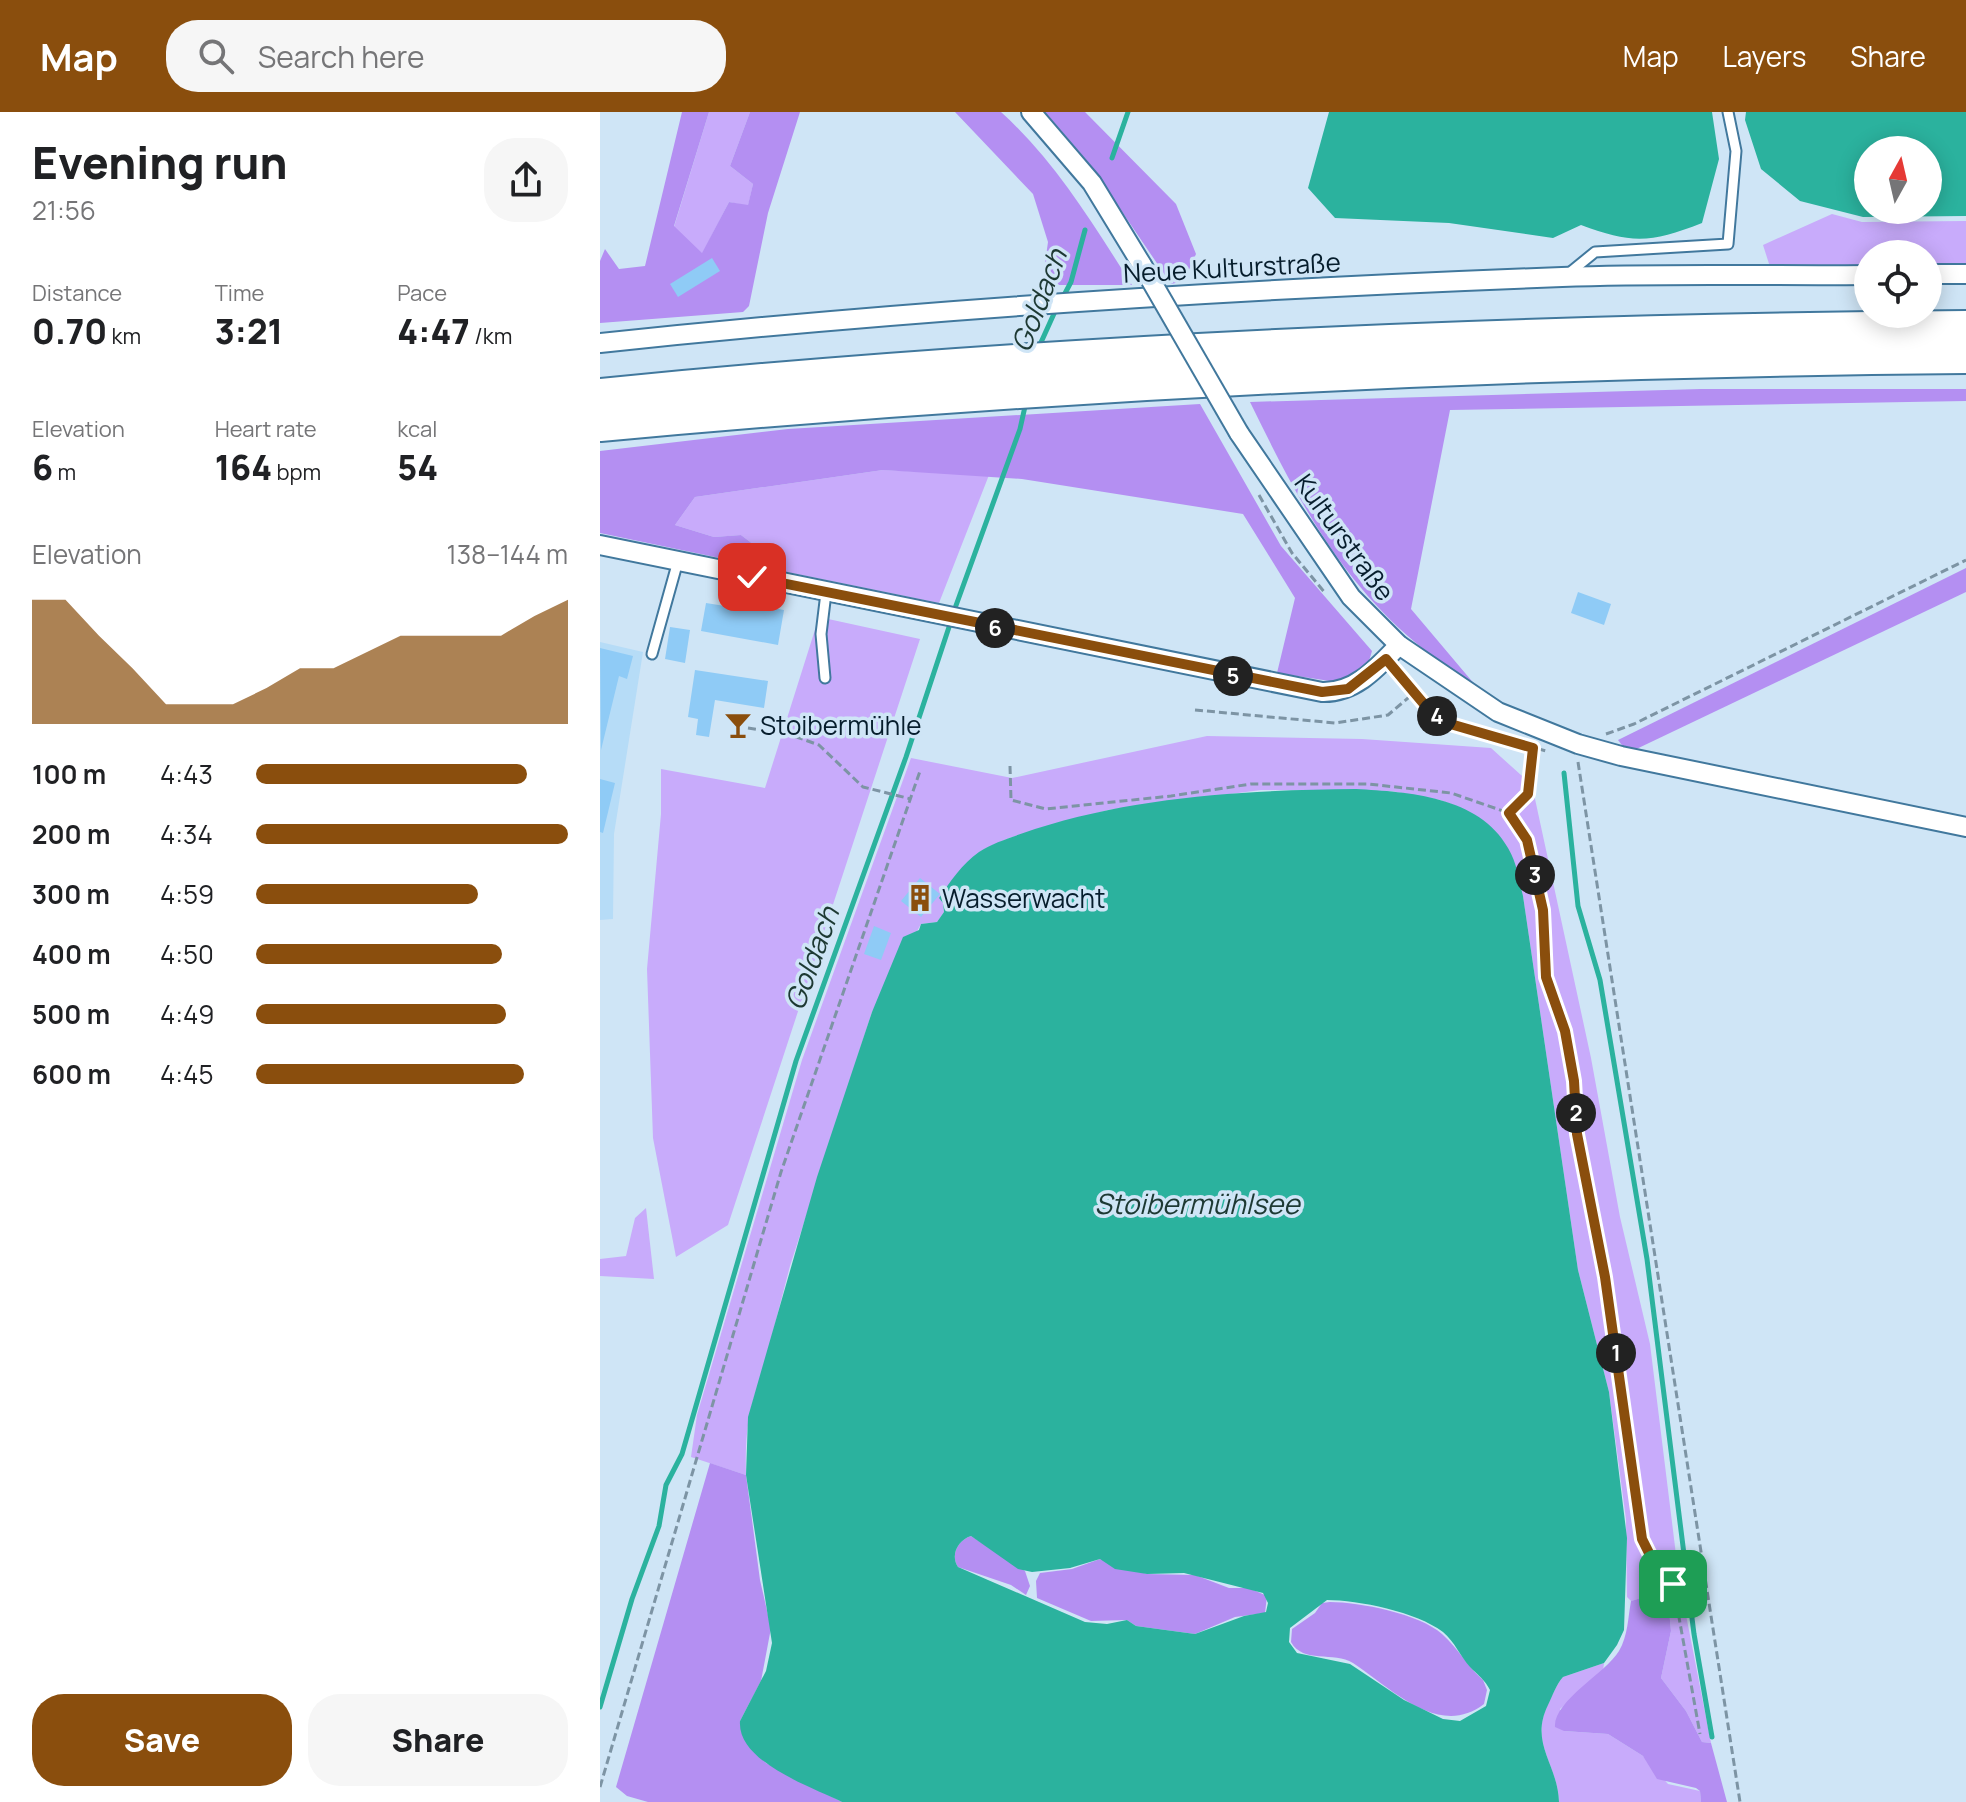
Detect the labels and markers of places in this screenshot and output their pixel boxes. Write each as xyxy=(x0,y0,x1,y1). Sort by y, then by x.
pin xyxy=(718,543,786,611)
pin: 6 xyxy=(975,608,1015,648)
pin: 5 xyxy=(1213,656,1253,696)
pin: 4 xyxy=(1417,696,1457,736)
place label: Stoibermühle xyxy=(760,707,922,743)
bar icon: Stoibermühle xyxy=(723,710,753,740)
pin: 3 xyxy=(1515,855,1555,895)
place label: Wasserwacht xyxy=(942,880,1105,916)
building icon: Wasserwacht xyxy=(905,883,935,913)
pin: 2 xyxy=(1556,1093,1596,1133)
pin: 1 xyxy=(1596,1333,1636,1373)
pin xyxy=(1639,1550,1707,1618)

